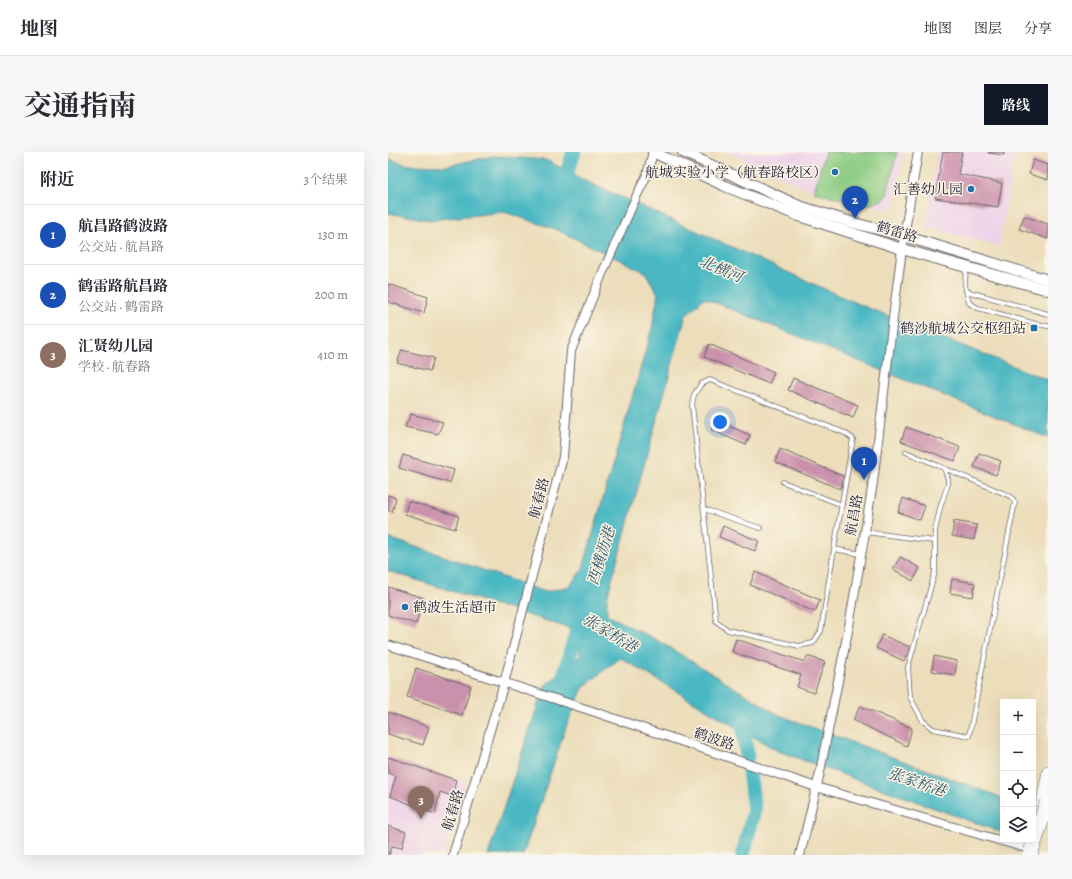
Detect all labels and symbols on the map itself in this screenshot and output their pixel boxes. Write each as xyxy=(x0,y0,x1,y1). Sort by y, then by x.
place label: 航城实验小学（航春路校区） xyxy=(645,163,827,182)
marker: 航城实验小学（航春路校区） xyxy=(830,167,840,177)
place label: 汇善幼儿园 xyxy=(893,180,963,199)
marker: 汇善幼儿园 xyxy=(966,184,976,194)
pin: 2 xyxy=(842,186,868,219)
street label: 鹤雷路 xyxy=(874,217,920,247)
water label: 北横河 xyxy=(696,251,748,288)
place label: 鹤沙航城公交枢纽站 xyxy=(900,319,1026,338)
marker: 鹤沙航城公交枢纽站 xyxy=(1029,323,1039,333)
your location xyxy=(710,412,730,432)
pin: 1 xyxy=(851,447,877,480)
street label: 航春路 xyxy=(524,475,554,521)
street label: 航昌路 xyxy=(841,493,867,537)
water label: 西横沥港 xyxy=(583,522,620,588)
place label: 鹤波生活超市 xyxy=(413,598,497,617)
marker: 鹤波生活超市 xyxy=(400,602,410,612)
water label: 张家桥港 xyxy=(579,609,643,658)
street label: 鹤波路 xyxy=(691,723,737,755)
water label: 张家桥港 xyxy=(885,763,951,802)
pin: 3 xyxy=(408,786,434,819)
street label: 航春路 xyxy=(438,787,468,833)

